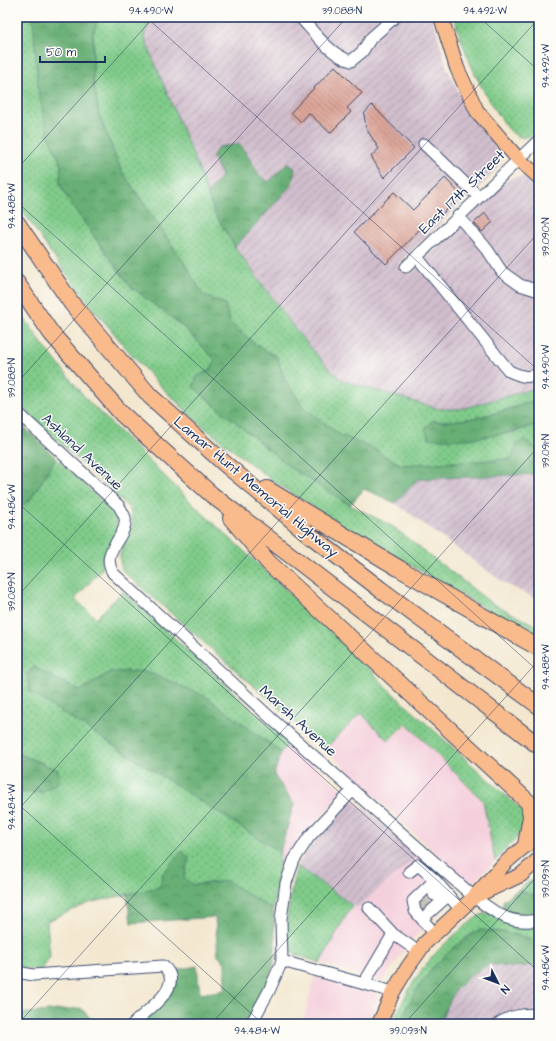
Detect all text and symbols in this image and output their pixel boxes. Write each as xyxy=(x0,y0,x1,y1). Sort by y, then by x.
text: 94.490°W xyxy=(129,4,174,18)
text: 39.088°N xyxy=(322,4,362,18)
text: 94.492°W xyxy=(463,4,507,18)
scale bar xyxy=(40,38,105,64)
text: 50 m xyxy=(46,44,77,61)
text: 94.492°W xyxy=(539,44,553,88)
street label: East 17th Street xyxy=(414,145,510,239)
text: 94.488°W xyxy=(5,183,19,229)
text: 39.090°N xyxy=(539,218,553,256)
text: 94.490°W xyxy=(539,344,553,389)
text: 39.088°N xyxy=(5,358,19,398)
street label: Ashland Avenue xyxy=(37,409,127,495)
street label: Lamar Hunt Memorial Highway xyxy=(168,412,343,563)
text: 39.091°N xyxy=(539,434,553,468)
text: 94.486°W xyxy=(5,484,19,530)
text: 39.089°N xyxy=(5,572,19,612)
text: 94.488°W xyxy=(539,644,553,690)
street label: Marsh Avenue xyxy=(255,680,341,762)
text: 94.484°W xyxy=(5,784,19,830)
text: 39.093°N xyxy=(539,860,553,898)
text: 94.486°W xyxy=(539,945,553,991)
north arrow xyxy=(478,963,518,1003)
text: N xyxy=(497,982,513,997)
text: 94.484°W xyxy=(234,1024,280,1038)
text: 39.093°N xyxy=(389,1024,427,1038)

